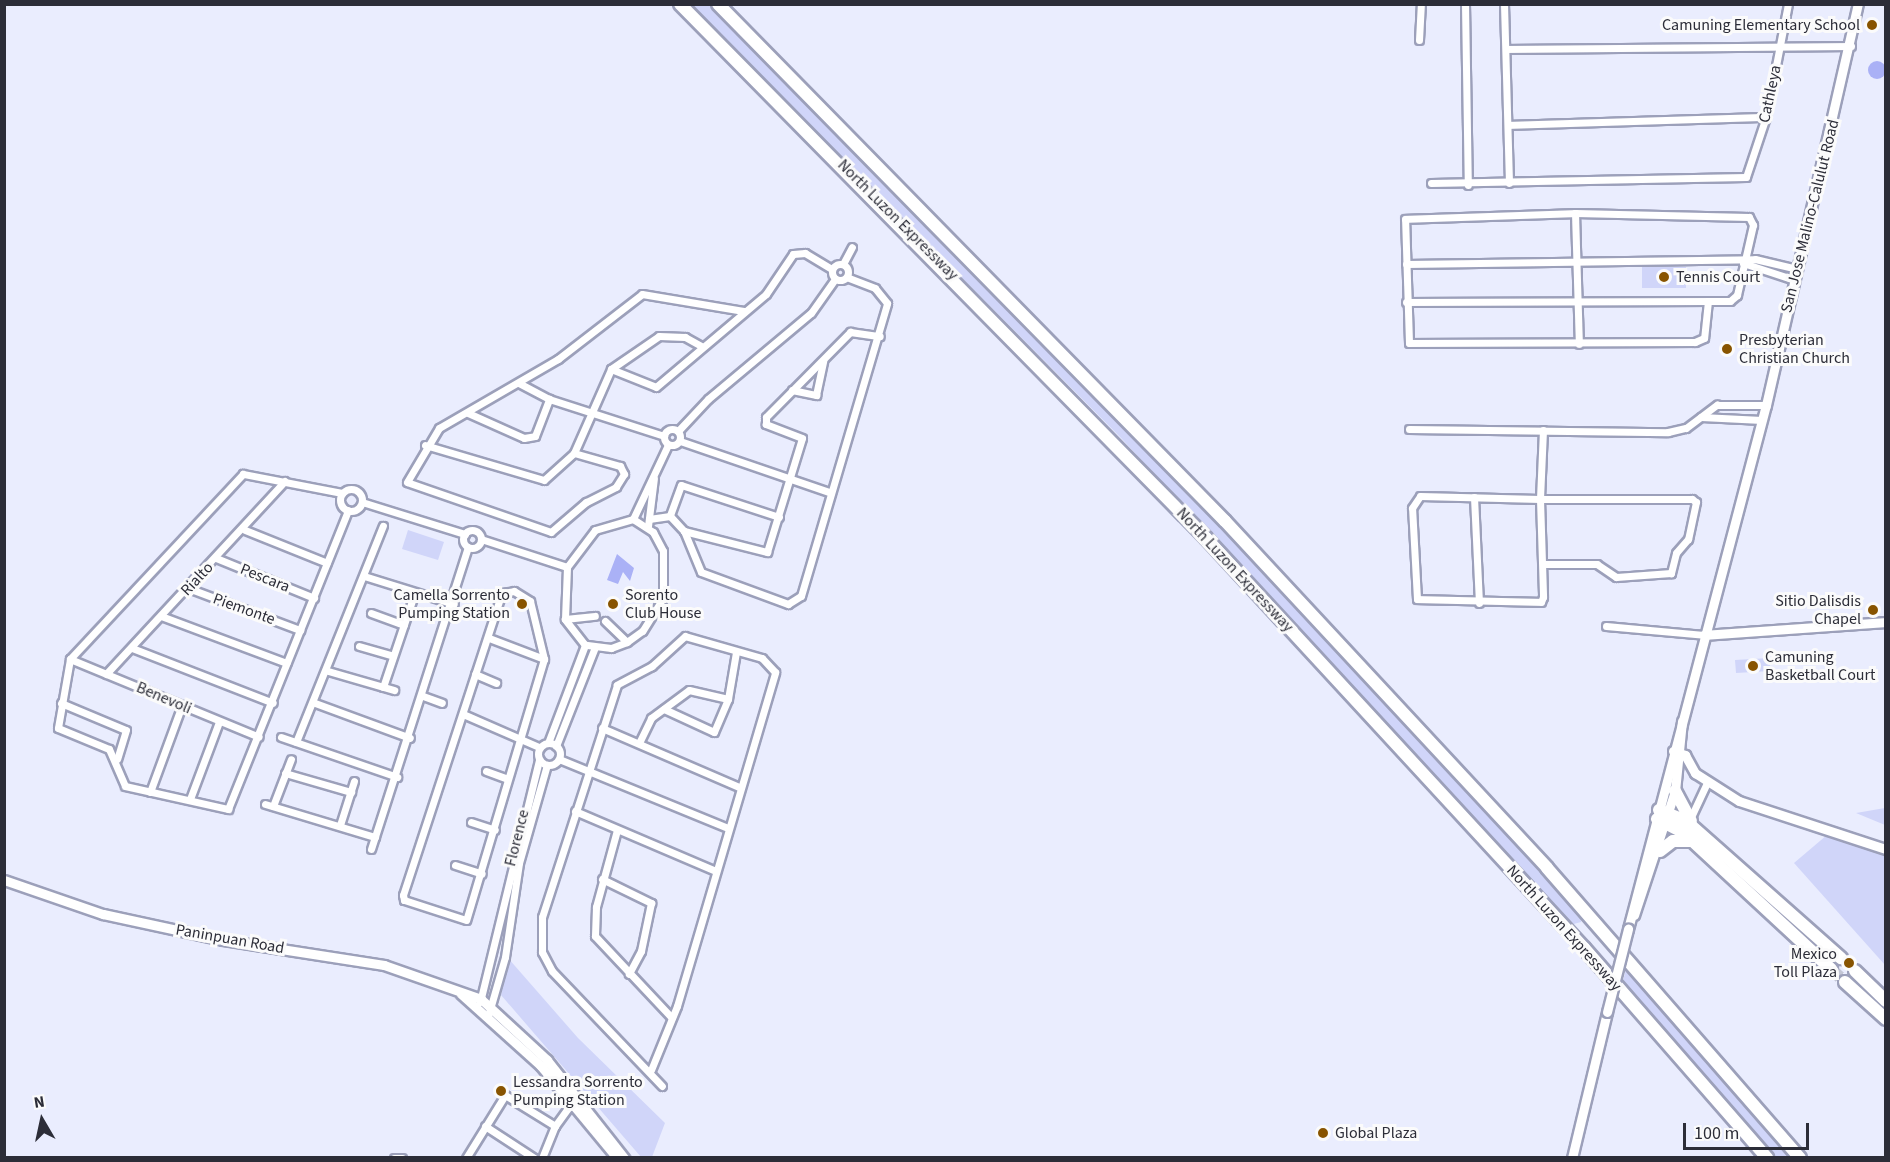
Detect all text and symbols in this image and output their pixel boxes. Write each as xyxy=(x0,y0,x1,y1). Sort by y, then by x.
place label: Camuning Elementary School xyxy=(1662,15,1860,35)
marker: Camuning Elementary School xyxy=(1865,18,1879,32)
street label: Cathleya xyxy=(1755,63,1785,125)
street label: San Jose Malino-Calulut Road xyxy=(1777,117,1843,315)
street label: North Luzon Expressway xyxy=(834,156,962,284)
place label: Tennis Court xyxy=(1676,267,1760,287)
marker: Tennis Court xyxy=(1657,270,1671,284)
place label: Presbyterian Christian Church xyxy=(1739,330,1850,368)
marker: Presbyterian Christian Church xyxy=(1720,342,1734,356)
street label: North Luzon Expressway xyxy=(1172,504,1298,636)
street label: Rialto xyxy=(177,558,217,600)
street label: Pescara xyxy=(237,559,293,597)
place label: Camella Sorrento Pumping Station xyxy=(393,585,510,623)
place label: Sorento Club House xyxy=(625,585,701,623)
street label: Piemonte xyxy=(210,589,278,629)
place label: Sitio Dalisdis Chapel xyxy=(1775,591,1861,629)
marker: Camella Sorrento Pumping Station xyxy=(515,597,529,611)
marker: Sorento Club House xyxy=(606,597,620,611)
marker: Sitio Dalisdis Chapel xyxy=(1866,603,1880,617)
place label: Camuning Basketball Court xyxy=(1765,647,1876,685)
marker: Camuning Basketball Court xyxy=(1746,659,1760,673)
street label: Benevoli xyxy=(133,678,195,718)
street label: Florence xyxy=(501,808,533,868)
street label: North Luzon Expressway xyxy=(1502,861,1626,995)
street label: Paninpuan Road xyxy=(174,920,286,958)
place label: Mexico Toll Plaza xyxy=(1774,944,1837,982)
marker: Mexico Toll Plaza xyxy=(1842,956,1856,970)
place label: Lessandra Sorrento Pumping Station xyxy=(513,1072,643,1110)
marker: Lessandra Sorrento Pumping Station xyxy=(494,1084,508,1098)
north arrow xyxy=(12,1090,72,1150)
text: N xyxy=(32,1091,46,1114)
scale bar xyxy=(1686,1111,1812,1149)
text: 100 m xyxy=(1694,1121,1739,1146)
place label: Global Plaza xyxy=(1335,1123,1417,1143)
marker: Global Plaza xyxy=(1316,1126,1330,1140)

